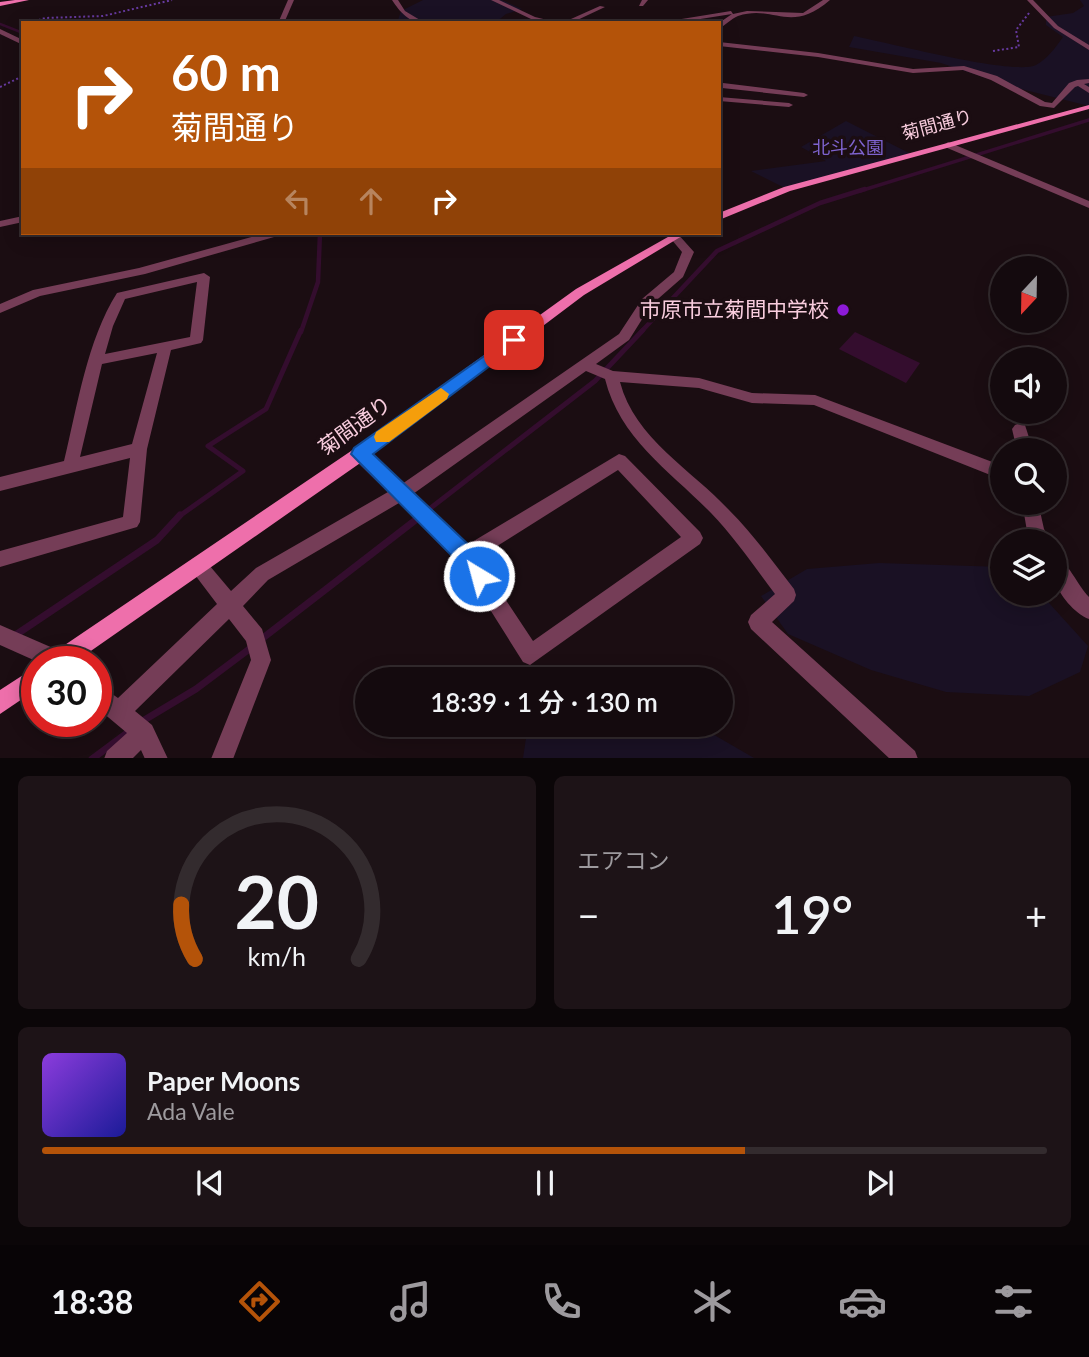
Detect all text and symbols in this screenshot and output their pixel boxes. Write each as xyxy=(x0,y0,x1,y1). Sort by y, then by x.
text: 60 m xyxy=(171,43,281,101)
icon: right xyxy=(56,49,147,140)
street label: 菊間通り xyxy=(899,104,974,144)
text: 菊間通り xyxy=(171,107,299,146)
park label: 北斗公園 xyxy=(812,136,884,158)
icon: left xyxy=(279,182,317,220)
icon: ahead xyxy=(352,182,390,220)
icon: right xyxy=(425,182,463,220)
north arrow xyxy=(990,256,1068,332)
map controls xyxy=(990,256,1067,606)
place label: 市原市立菊間中学校 xyxy=(640,296,829,321)
marker: 市原市立菊間中学校 xyxy=(835,302,851,318)
pin xyxy=(484,310,544,370)
icon: arrive xyxy=(495,321,533,359)
button: sound xyxy=(990,347,1067,424)
street label: 菊間通り xyxy=(313,390,395,460)
button: search xyxy=(990,438,1067,515)
button: layers xyxy=(990,529,1067,606)
position arrow xyxy=(442,539,516,613)
speed limit sign: 30 xyxy=(21,646,112,737)
text: 18:39 · 1 分 · 130 m xyxy=(430,686,658,718)
text: エアコン xyxy=(578,846,670,874)
text: 20 xyxy=(235,857,319,945)
text: 19° xyxy=(771,883,853,945)
text: − xyxy=(578,892,600,938)
text: + xyxy=(1025,892,1047,938)
text: km/h xyxy=(247,940,306,970)
text: Paper Moons xyxy=(147,1065,300,1097)
text: Ada Vale xyxy=(147,1097,235,1125)
icon: previous xyxy=(191,1164,229,1202)
icon: pause xyxy=(526,1164,564,1202)
icon: next xyxy=(861,1164,899,1202)
icon: directions xyxy=(235,1277,284,1326)
icon: music xyxy=(386,1277,435,1326)
icon: phone xyxy=(537,1277,586,1326)
icon: climate xyxy=(688,1277,737,1326)
icon: car xyxy=(838,1277,887,1326)
icon: filters xyxy=(989,1277,1038,1326)
text: 18:38 xyxy=(51,1282,133,1321)

